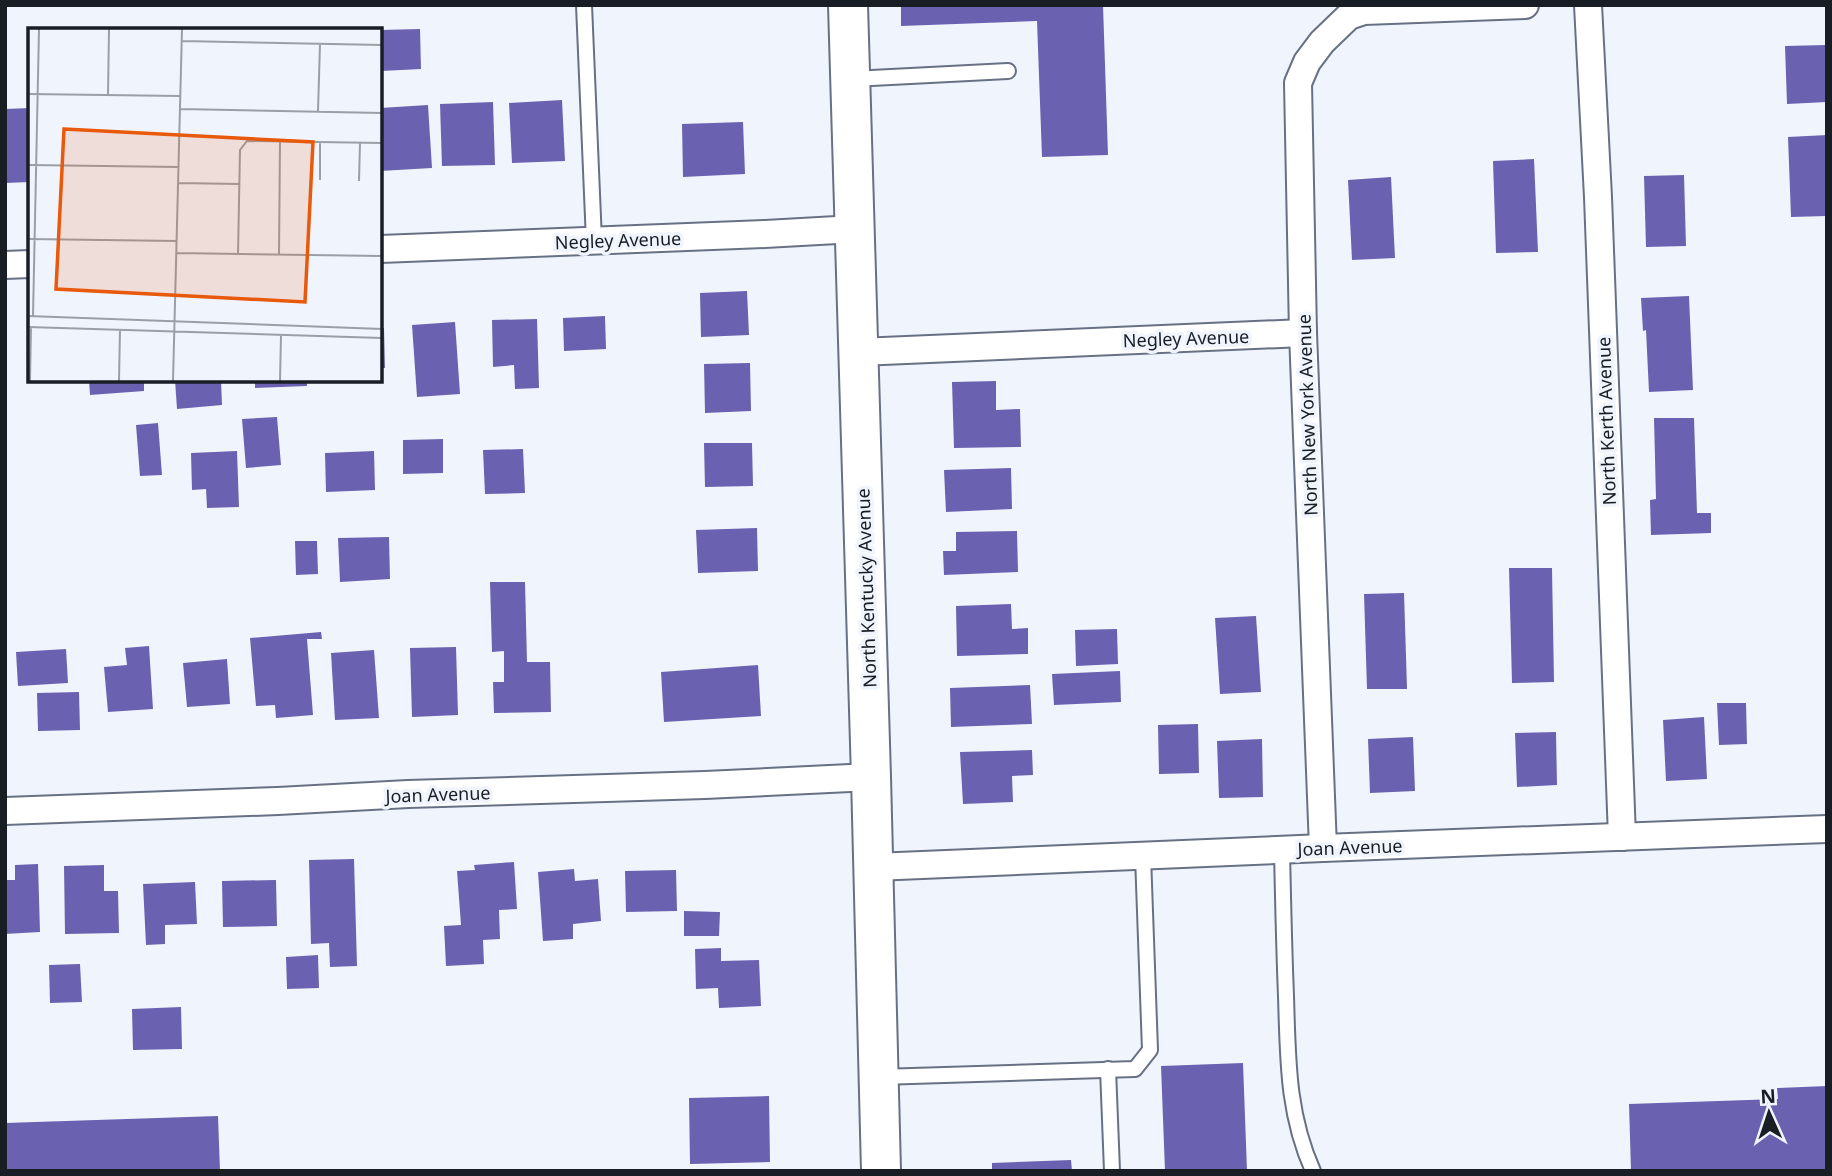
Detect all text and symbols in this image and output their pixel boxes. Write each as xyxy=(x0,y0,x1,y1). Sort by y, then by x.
inset map xyxy=(28,28,382,382)
street label: Negley Avenue xyxy=(554,226,682,254)
street label: North New York Avenue xyxy=(1291,314,1323,516)
street label: Negley Avenue xyxy=(1122,324,1250,352)
street label: North Kerth Avenue xyxy=(1591,336,1621,506)
street label: North Kentucky Avenue xyxy=(851,488,881,688)
street label: Joan Avenue xyxy=(383,780,491,808)
street label: Joan Avenue xyxy=(1295,833,1403,861)
north arrow xyxy=(1734,1078,1804,1148)
text: N xyxy=(1760,1083,1777,1109)

